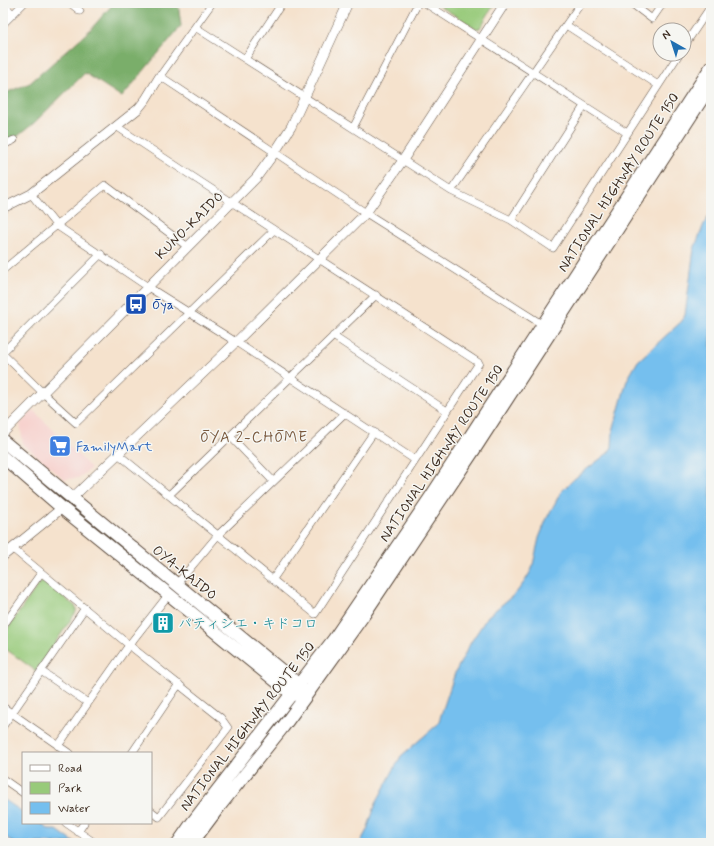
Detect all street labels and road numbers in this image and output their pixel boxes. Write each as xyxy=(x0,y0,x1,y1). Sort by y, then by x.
street label: NATIONAL HIGHWAY ROUTE 150 xyxy=(554,90,683,275)
street label: KUNO-KAIDO xyxy=(152,188,227,263)
street label: NATIONAL HIGHWAY ROUTE 150 xyxy=(376,362,508,546)
street label: OYA-KAIDO xyxy=(148,541,220,604)
street label: NATIONAL HIGHWAY ROUTE 150 xyxy=(176,638,319,815)

